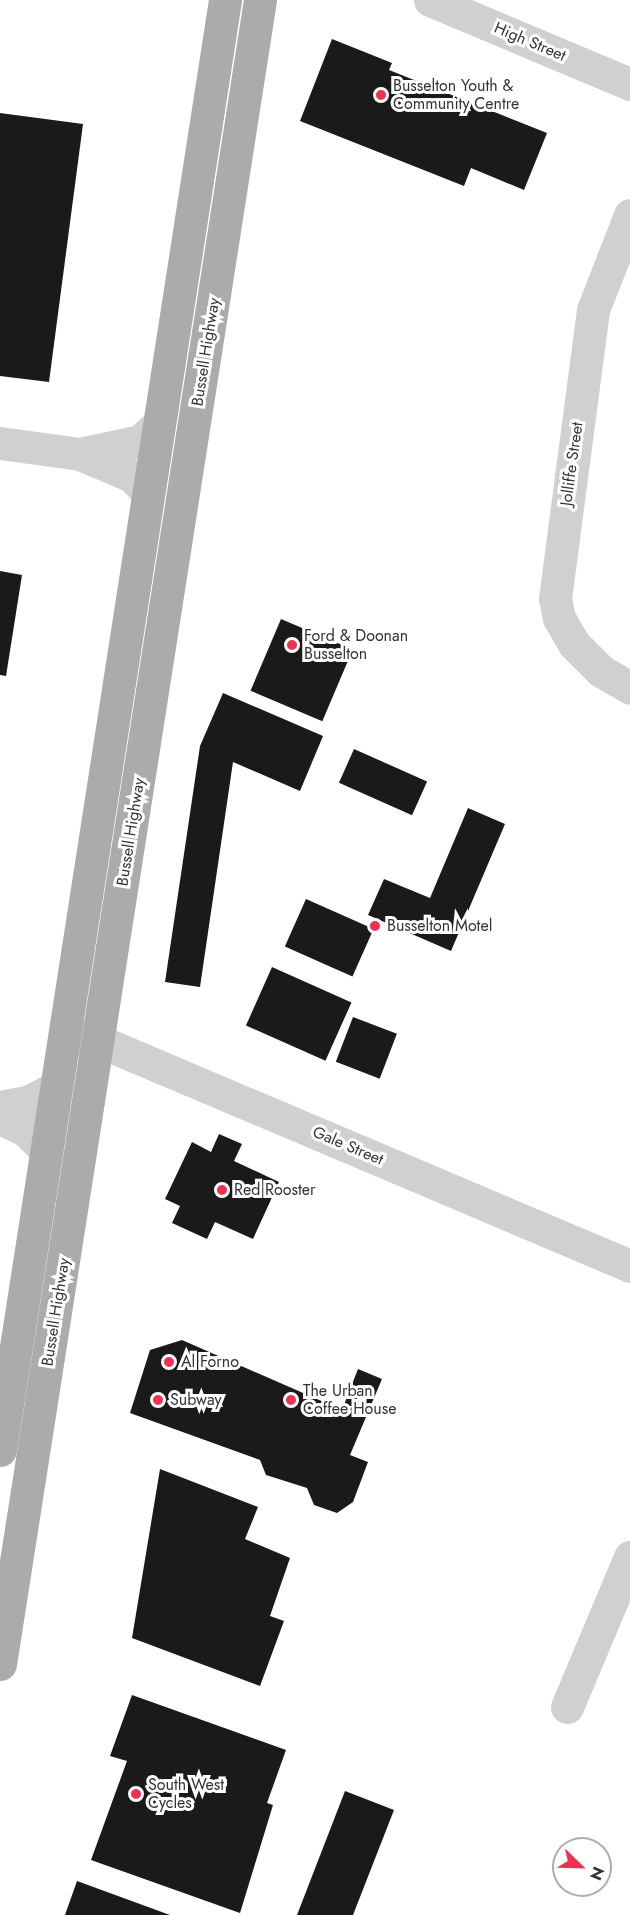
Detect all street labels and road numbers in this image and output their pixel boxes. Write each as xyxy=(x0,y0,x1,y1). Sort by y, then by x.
street label: High Street xyxy=(491,18,569,66)
street label: Bussell Highway xyxy=(188,297,224,407)
street label: Jolliffe Street xyxy=(557,421,587,507)
street label: Bussell Highway xyxy=(113,777,149,887)
street label: Gale Street xyxy=(310,1123,386,1169)
street label: Bussell Highway xyxy=(38,1257,74,1367)

